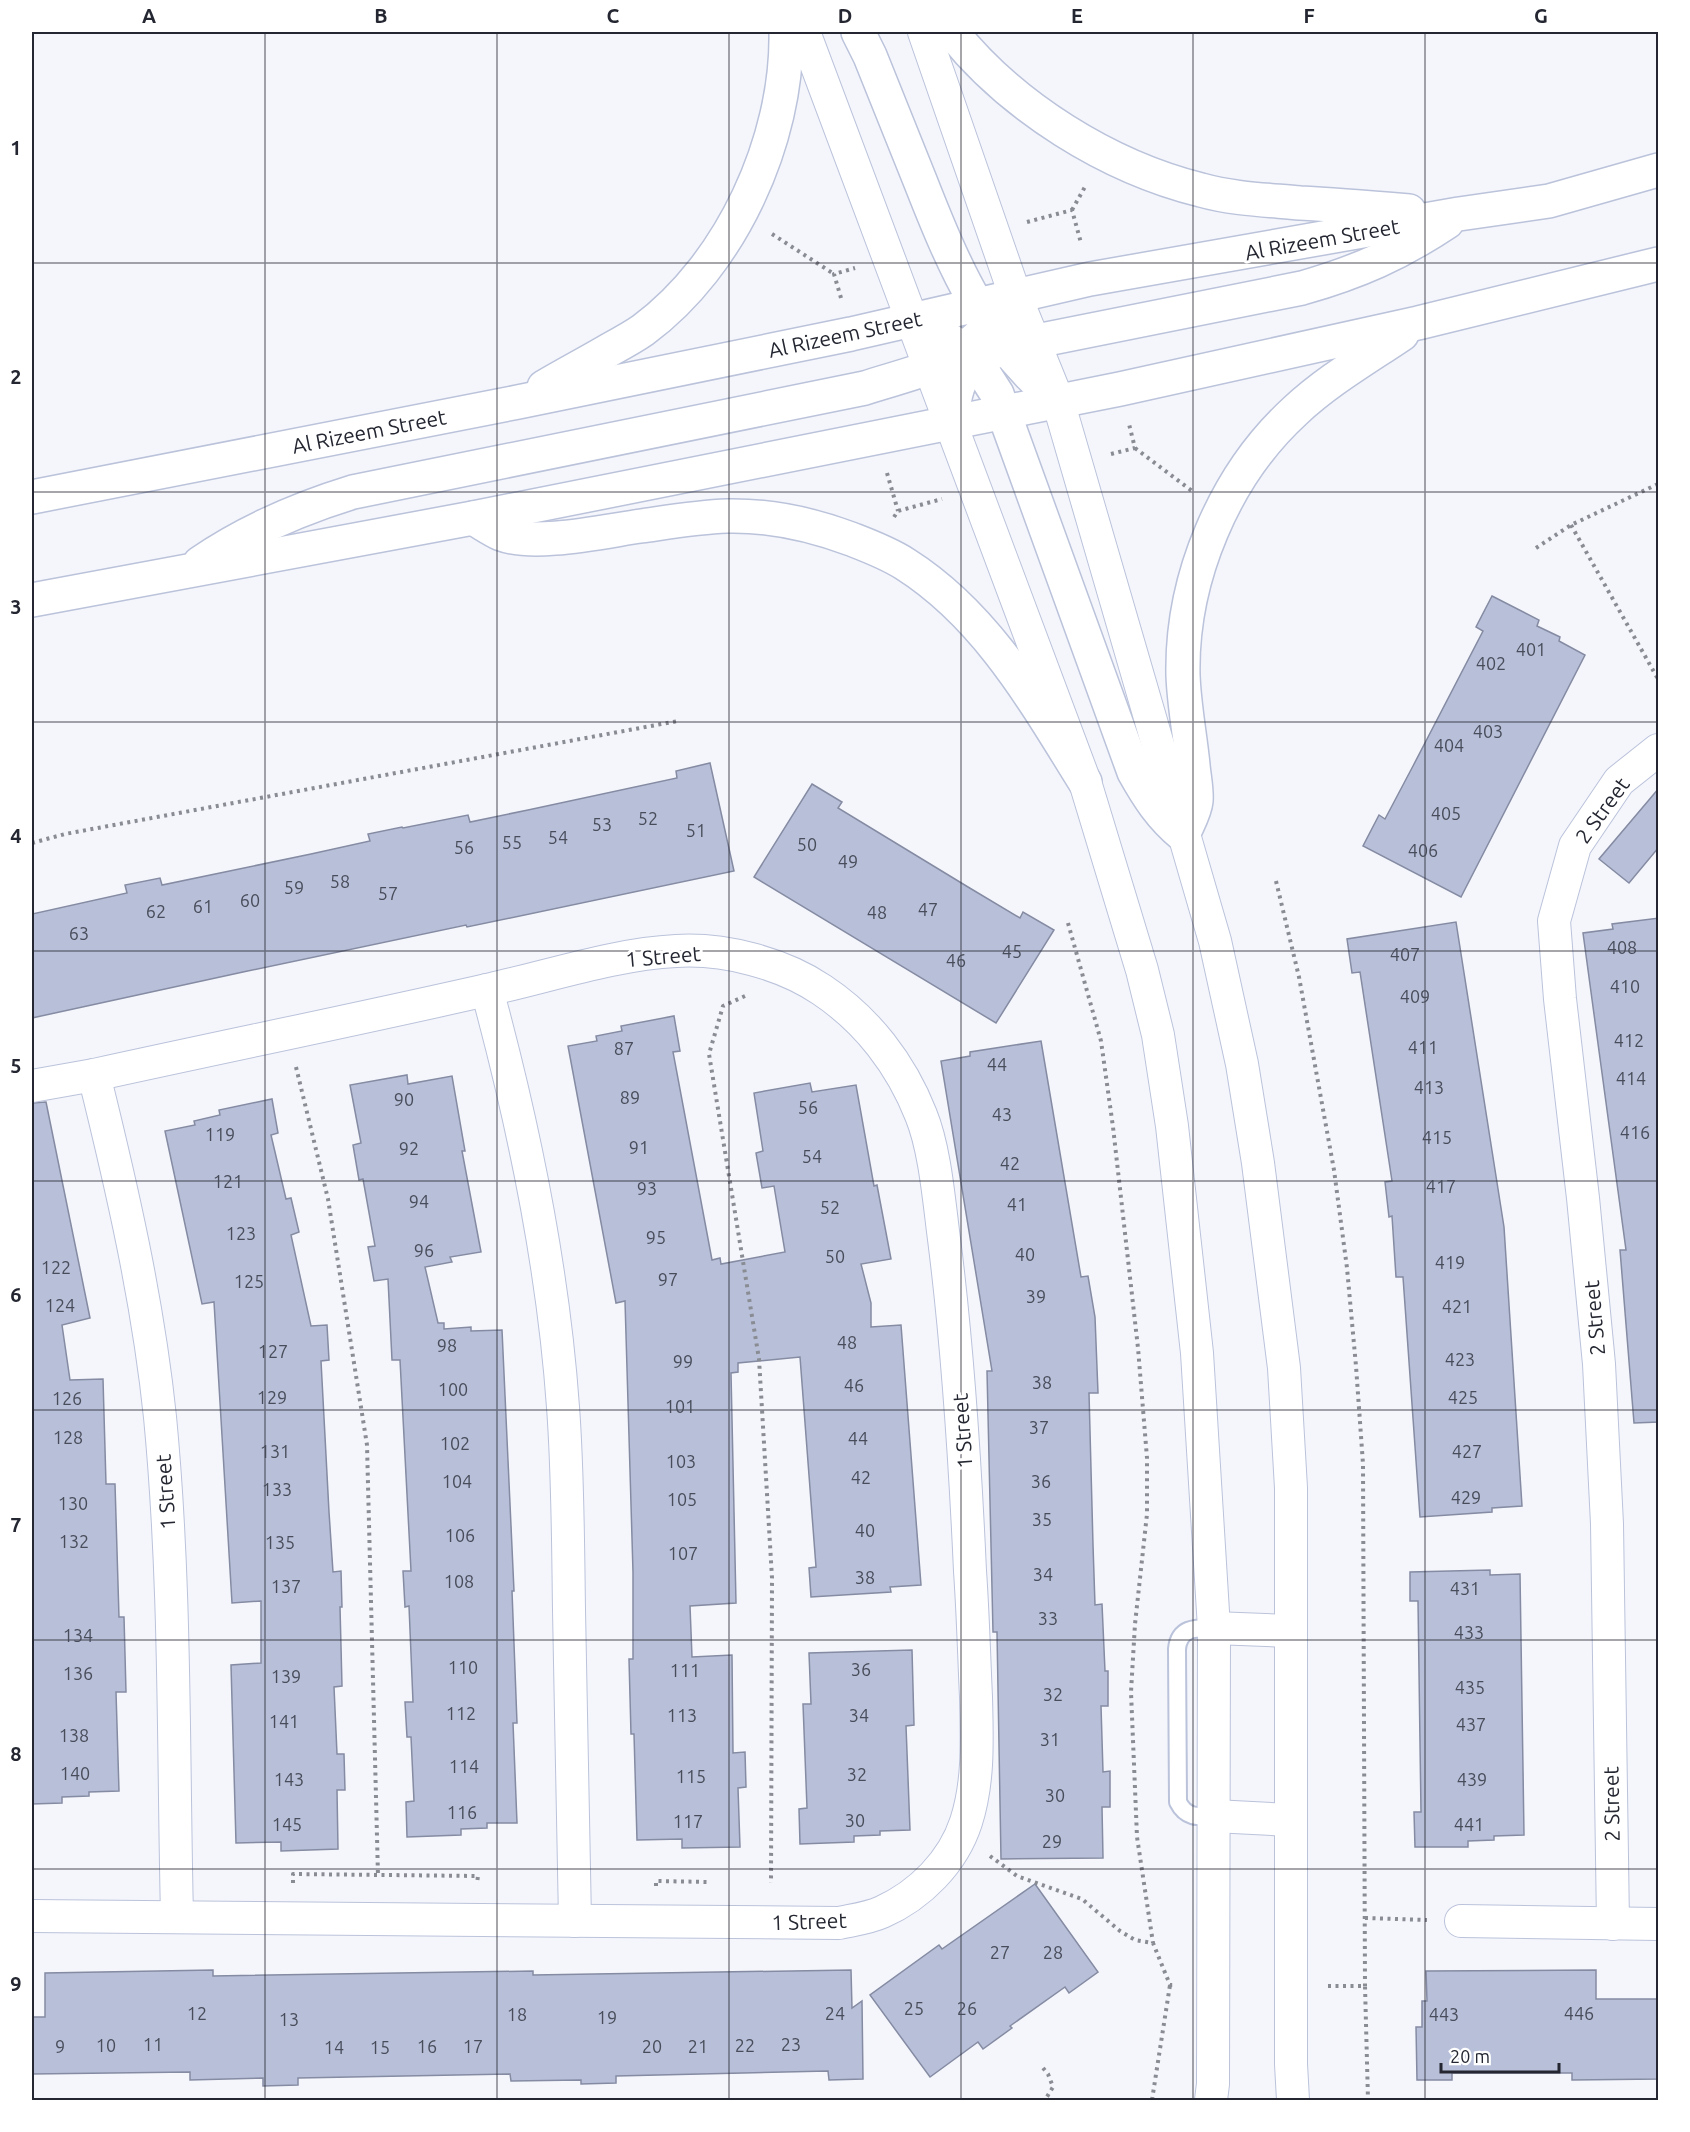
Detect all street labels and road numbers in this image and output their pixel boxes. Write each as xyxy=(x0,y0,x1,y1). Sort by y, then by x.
street label: Al Rizeem Street xyxy=(1243,214,1401,264)
street label: Al Rizeem Street xyxy=(766,306,924,362)
street label: Al Rizeem Street xyxy=(290,404,448,458)
street label: 2 Street xyxy=(1570,772,1634,848)
street label: 1 Street xyxy=(624,941,702,971)
street label: 2 Street xyxy=(1579,1279,1609,1357)
street label: 1 Street xyxy=(947,1393,977,1469)
street label: 1 Street xyxy=(150,1454,180,1530)
street label: 2 Street xyxy=(1598,1766,1624,1842)
street label: 1 Street xyxy=(771,1908,847,1934)

